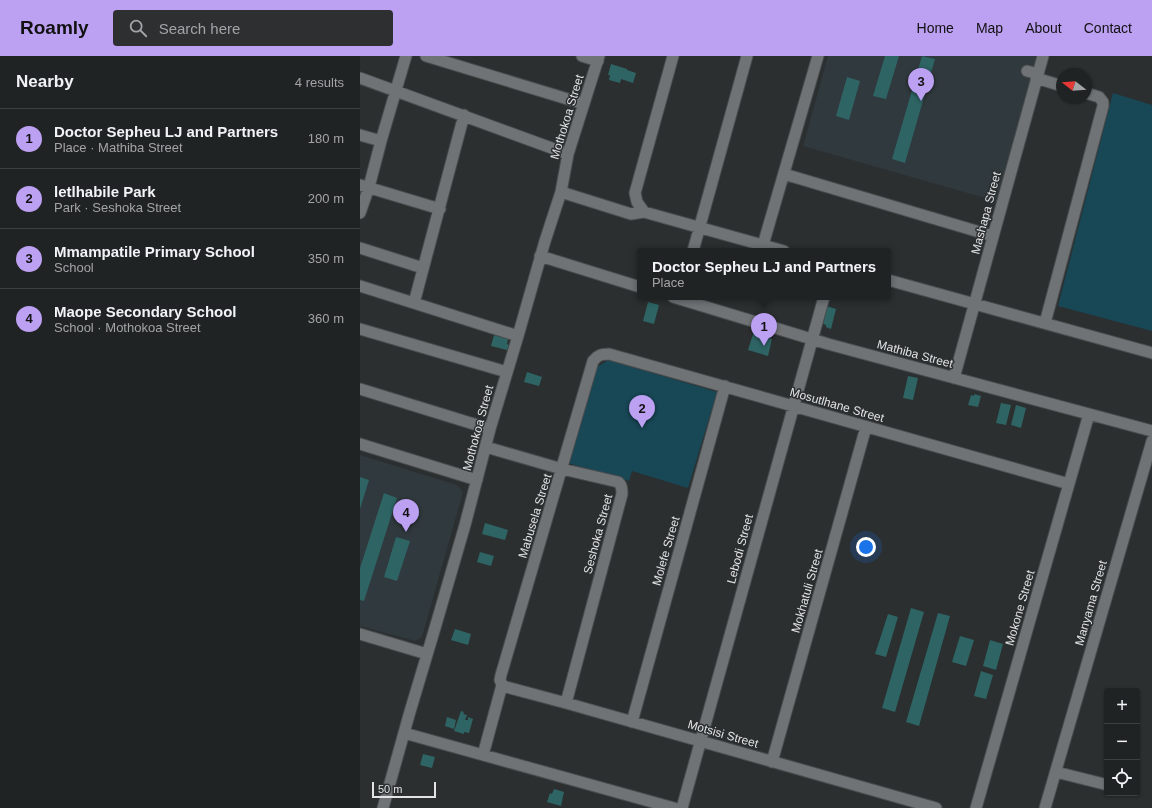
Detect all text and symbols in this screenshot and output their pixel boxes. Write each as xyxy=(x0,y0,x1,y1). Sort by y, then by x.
search box xyxy=(113,10,393,46)
text: Roamly xyxy=(20,17,89,38)
icon: search xyxy=(127,17,149,39)
text: Search here xyxy=(159,20,240,37)
text: Home xyxy=(917,20,954,36)
text: Map xyxy=(976,20,1003,36)
text: About xyxy=(1025,20,1062,36)
text: Contact xyxy=(1084,20,1132,36)
pin: 3 xyxy=(908,68,934,101)
north arrow xyxy=(1056,68,1092,104)
text: Nearby xyxy=(16,72,74,91)
street label: Mothokoa Street xyxy=(547,72,587,161)
text: 4 results xyxy=(295,75,344,90)
text: Doctor Sepheu LJ and Partners xyxy=(54,123,278,140)
text: 1 xyxy=(25,131,33,146)
text: 180 m xyxy=(308,131,344,146)
text: Place · Mathiba Street xyxy=(54,140,183,155)
street label: Mashapa Street xyxy=(968,170,1004,256)
text: letlhabile Park xyxy=(54,183,156,200)
text: 2 xyxy=(25,191,33,206)
text: 200 m xyxy=(308,191,344,206)
text: Park · Seshoka Street xyxy=(54,200,181,215)
text: Mmampatile Primary School xyxy=(54,243,255,260)
popup xyxy=(637,248,891,300)
text: 3 xyxy=(25,251,33,266)
text: 350 m xyxy=(308,251,344,266)
text: Doctor Sepheu LJ and Partners xyxy=(652,258,876,275)
text: School xyxy=(54,260,94,275)
text: Place xyxy=(652,275,684,290)
text: Maope Secondary School xyxy=(54,303,237,320)
text: 4 xyxy=(25,311,33,326)
text: 360 m xyxy=(308,311,344,326)
pin: 1 xyxy=(751,313,777,346)
text: School · Mothokoa Street xyxy=(54,320,201,335)
street label: Mathiba Street xyxy=(875,337,955,371)
street label: Mothokoa Street xyxy=(460,383,496,472)
street label: Mosutlhane Street xyxy=(788,385,886,425)
pin: 2 xyxy=(629,395,655,428)
street label: Mabusela Street xyxy=(516,472,555,560)
street label: Seshoka Street xyxy=(581,492,616,575)
pin: 4 xyxy=(393,499,419,532)
street label: Lebodi Street xyxy=(724,512,756,585)
street label: Molefe Street xyxy=(649,514,683,587)
your location xyxy=(856,537,876,557)
street label: Mokhatuli Street xyxy=(788,547,826,635)
street label: Manyama Street xyxy=(1072,558,1110,647)
street label: Mokone Street xyxy=(1003,568,1038,647)
map controls xyxy=(1104,688,1140,796)
button: + xyxy=(1104,688,1140,724)
street label: Motsisi Street xyxy=(686,717,761,751)
button: − xyxy=(1104,724,1140,760)
button: locate xyxy=(1104,760,1140,796)
scale bar xyxy=(372,780,436,799)
text: 50 m xyxy=(378,783,402,795)

